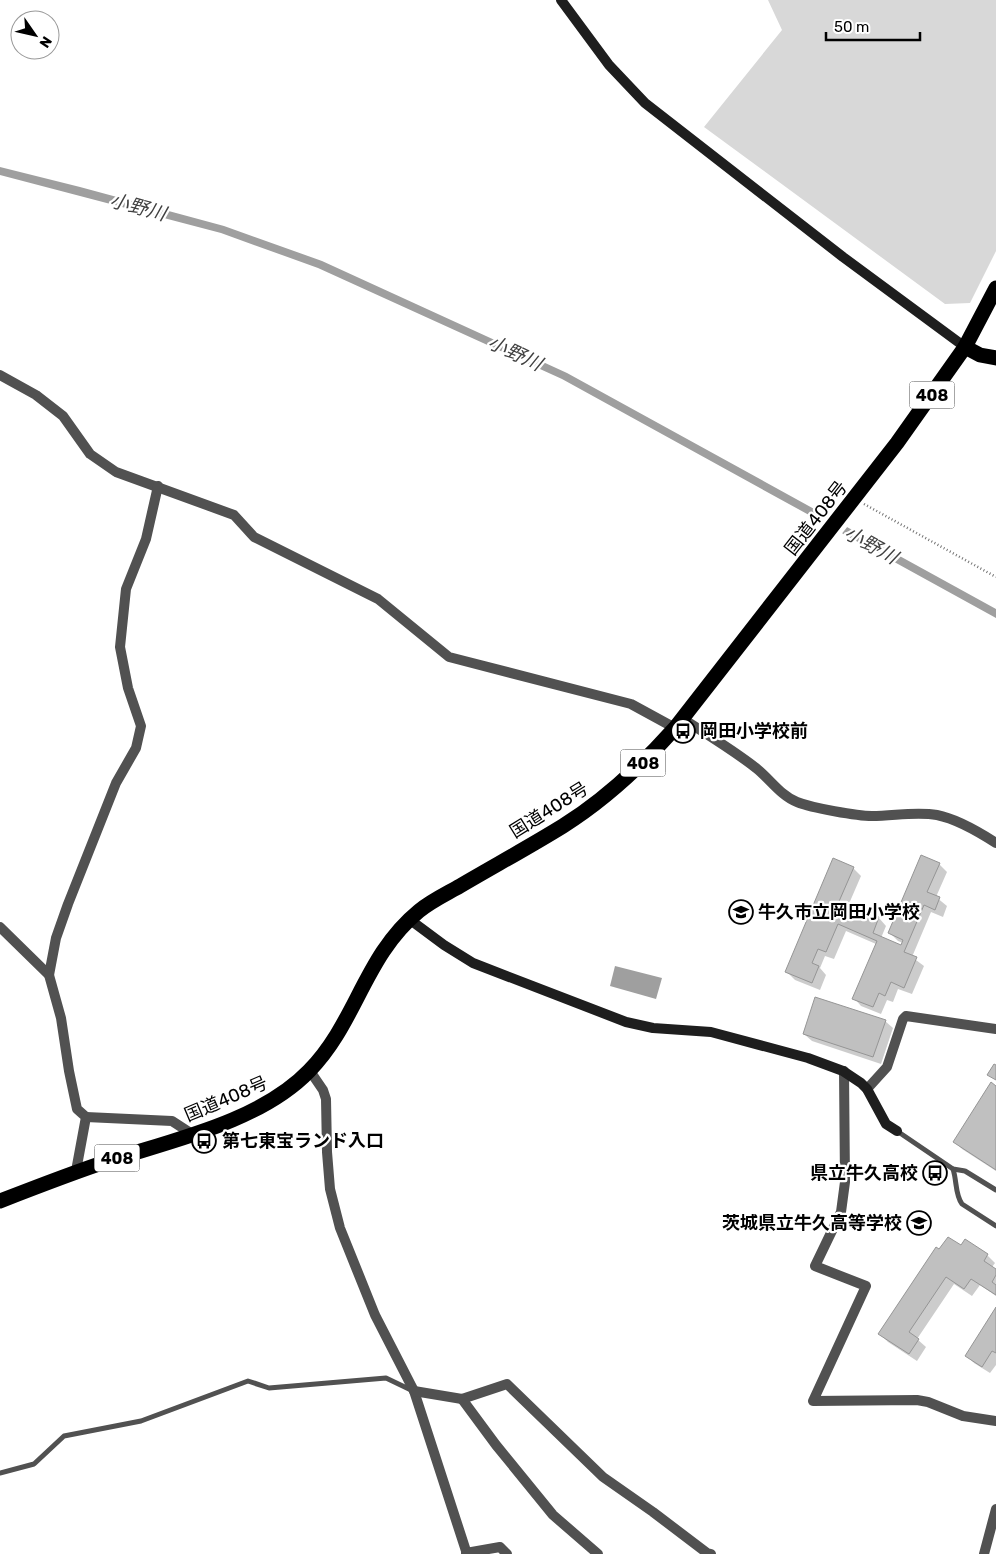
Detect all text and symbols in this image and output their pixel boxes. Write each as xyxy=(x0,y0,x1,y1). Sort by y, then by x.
north arrow xyxy=(10,10,60,60)
scale bar xyxy=(826,10,920,42)
text: 50 m xyxy=(834,18,869,36)
text: N xyxy=(35,33,55,51)
water label: 小野川 xyxy=(107,189,170,226)
water label: 小野川 xyxy=(484,331,547,376)
road number: 408 xyxy=(910,382,954,408)
street label: 国道408号 xyxy=(780,477,852,559)
water label: 小野川 xyxy=(840,521,903,570)
bus stop icon: 岡田小学校前 xyxy=(670,718,696,744)
place label: 岡田小学校前 xyxy=(700,720,808,742)
road number: 408 xyxy=(620,750,666,776)
street label: 国道408号 xyxy=(506,777,592,843)
school or university icon: 牛久市立岡田小学校 xyxy=(728,899,754,925)
place label: 牛久市立岡田小学校 xyxy=(758,901,920,923)
street label: 国道408号 xyxy=(181,1072,271,1126)
bus stop icon: 第七東宝ランド入口 xyxy=(191,1128,217,1154)
place label: 第七東宝ランド入口 xyxy=(222,1130,384,1152)
road number: 408 xyxy=(94,1144,140,1172)
bus stop icon: 県立牛久高校 xyxy=(922,1160,948,1186)
place label: 県立牛久高校 xyxy=(810,1162,918,1184)
school or university icon: 茨城県立牛久高等学校 xyxy=(906,1210,932,1236)
place label: 茨城県立牛久高等学校 xyxy=(722,1212,902,1234)

